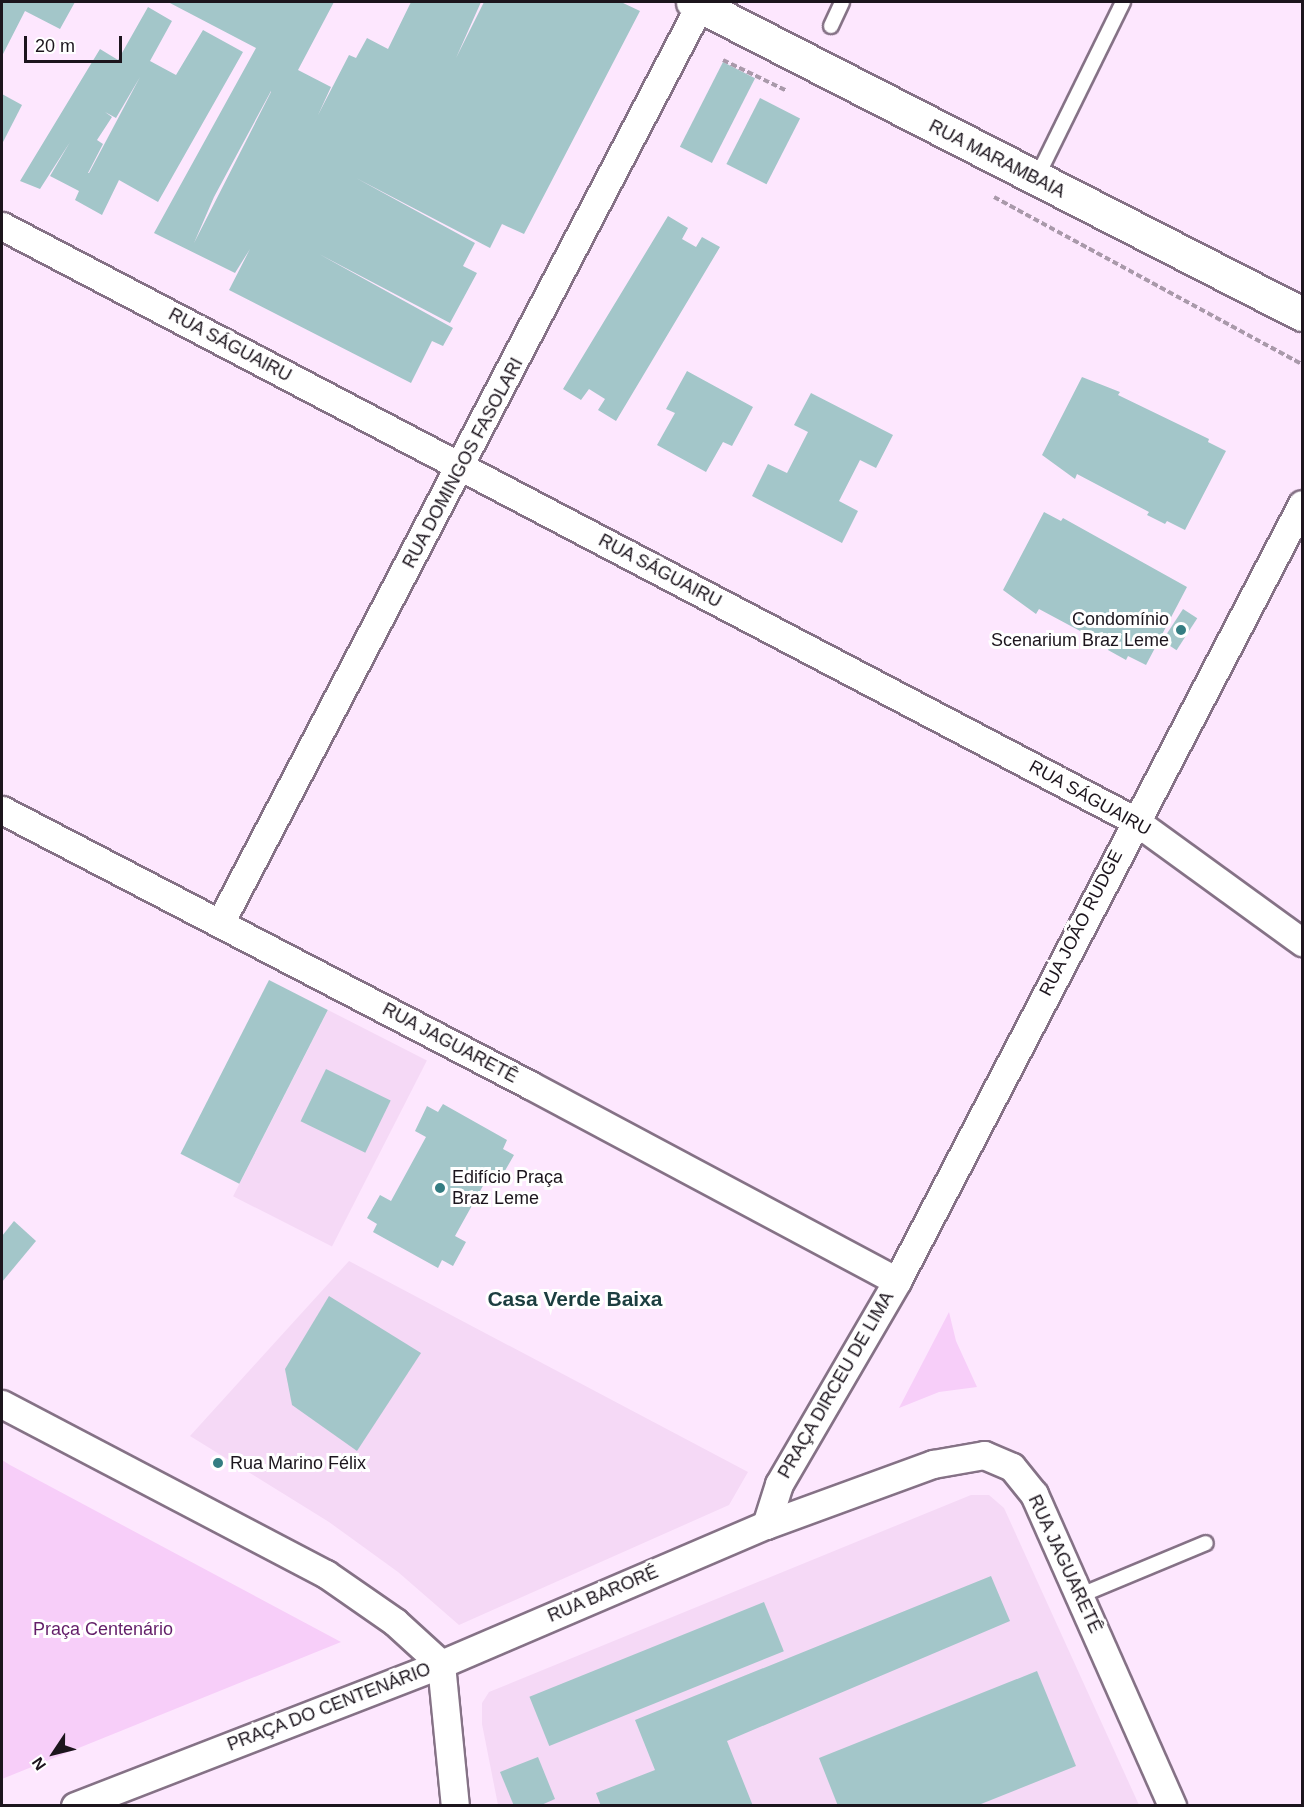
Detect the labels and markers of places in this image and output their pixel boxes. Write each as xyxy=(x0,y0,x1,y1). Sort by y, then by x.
place label: Condomínio Scenarium Braz Leme xyxy=(991,609,1169,652)
marker: Condomínio Scenarium Braz Leme xyxy=(1174,623,1188,637)
place label: Edifício Praça Braz Leme xyxy=(452,1167,563,1210)
marker: Edifício Praça Braz Leme xyxy=(433,1181,447,1195)
place label: Rua Marino Félix xyxy=(230,1452,366,1474)
marker: Rua Marino Félix xyxy=(211,1456,225,1470)

